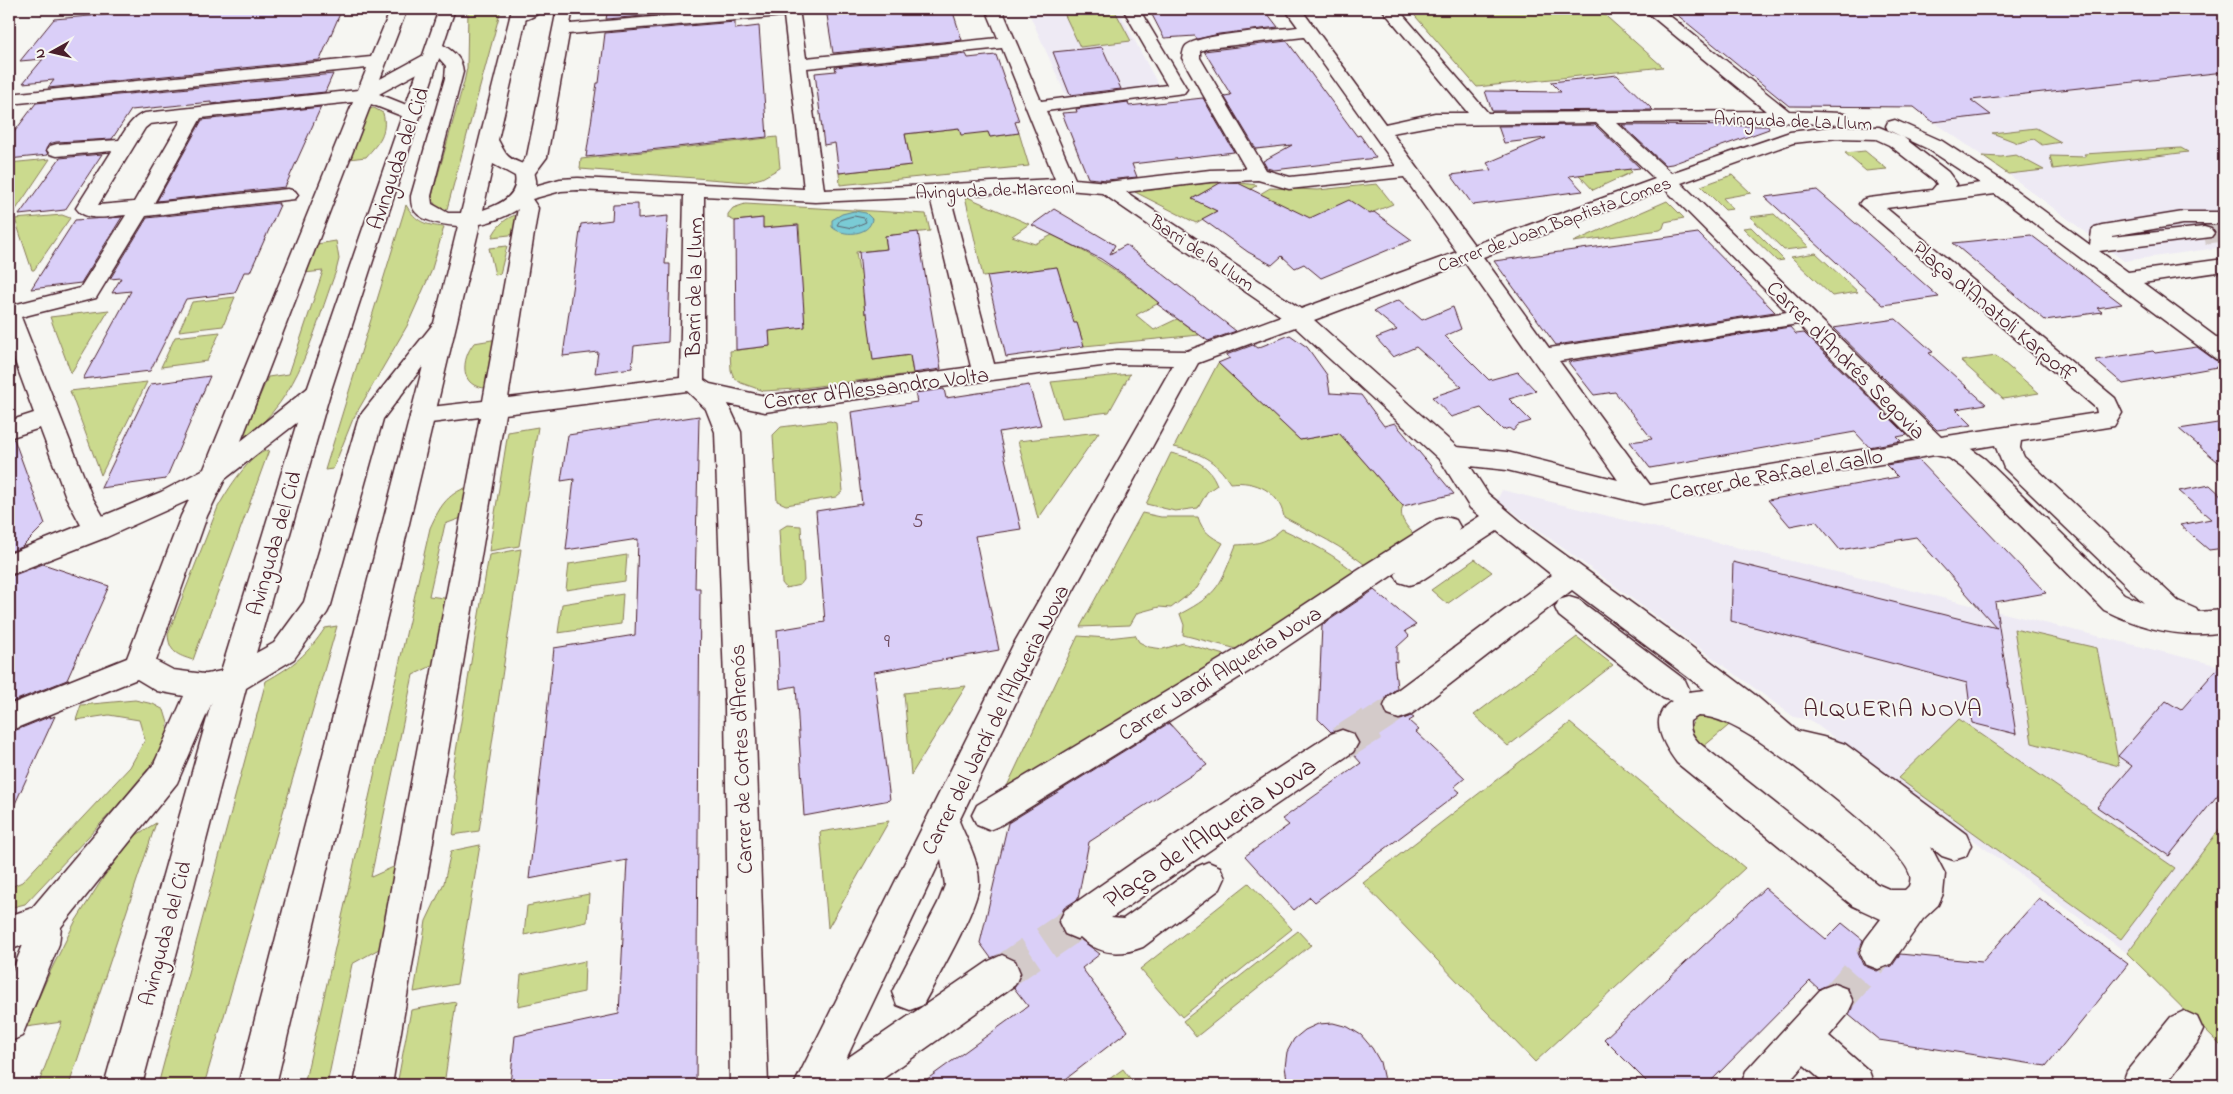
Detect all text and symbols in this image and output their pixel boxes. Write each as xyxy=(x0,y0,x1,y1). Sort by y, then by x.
north arrow xyxy=(28,28,78,78)
text: N xyxy=(30,47,52,60)
street label: Avinguda del Cid xyxy=(360,83,440,235)
street label: Avinguda de La Llum xyxy=(1713,106,1873,141)
street label: Carrer de Joan Baptista Comes xyxy=(1434,170,1675,280)
street label: Avinguda de Marconi xyxy=(915,175,1075,210)
street label: Barri de la Llum xyxy=(1143,209,1259,299)
street label: Barri de la Llum xyxy=(679,217,713,358)
street label: Plaça d'Anatoli Karpoff xyxy=(1904,234,2082,391)
street label: Carrer d'Andrés Segovia xyxy=(1757,274,1932,449)
street label: Carrer d'Alessandro Volta xyxy=(762,360,991,420)
street label: Carrer de Rafael el Gallo xyxy=(1667,441,1886,510)
street label: Avinguda del Cid xyxy=(240,468,313,620)
house number: 5 xyxy=(912,508,924,537)
street label: Carrer del Jardí de l'Alqueria Nova xyxy=(914,580,1079,861)
street label: Carrer Jardí Alquería Nova xyxy=(1113,599,1329,750)
house number: 9 xyxy=(884,628,890,657)
street label: Carrer de Cortes d'Arenós xyxy=(723,643,763,874)
district label: ALQUERIA NOVA xyxy=(1803,693,1983,728)
street label: Plaça de l'Alqueria Nova xyxy=(1096,749,1325,920)
street label: Avinguda del Cid xyxy=(132,858,203,1010)

